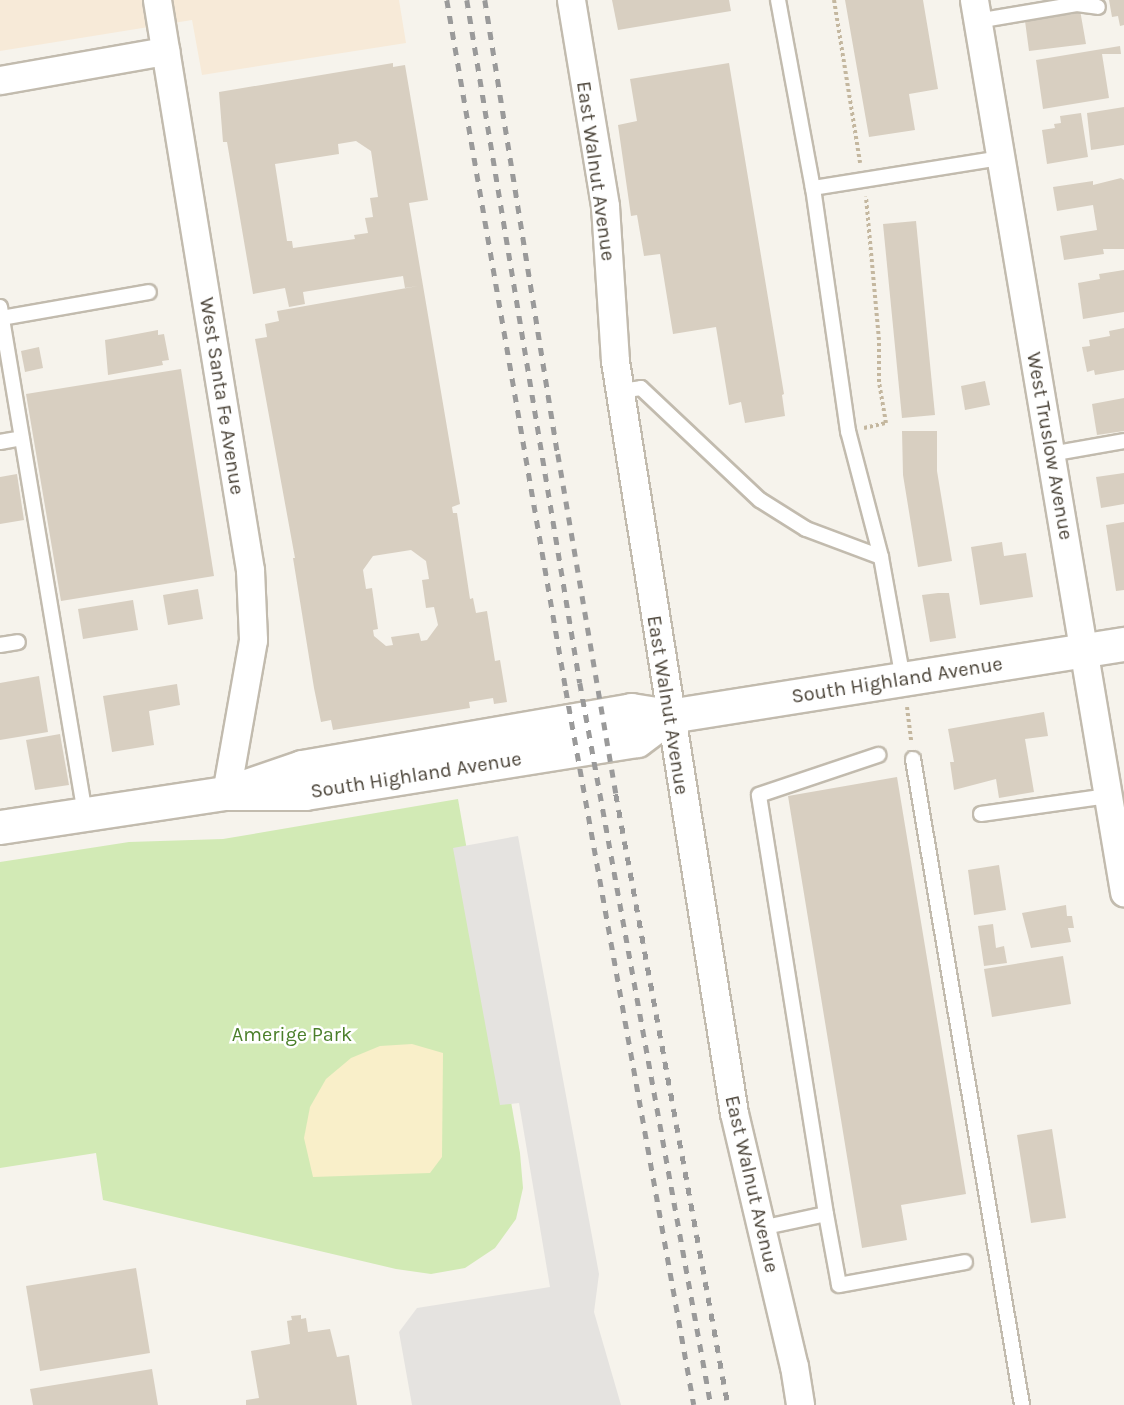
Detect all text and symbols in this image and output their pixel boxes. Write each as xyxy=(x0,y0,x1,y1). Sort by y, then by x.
street label: East Walnut Avenue xyxy=(572,80,620,262)
street label: West Santa Fe Avenue xyxy=(195,296,249,496)
street label: West Truslow Avenue xyxy=(1022,350,1078,542)
street label: East Walnut Avenue xyxy=(642,614,694,796)
street label: South Highland Avenue xyxy=(790,651,1004,709)
street label: South Highland Avenue xyxy=(309,746,523,804)
park label: Amerige Park xyxy=(232,1022,352,1046)
street label: East Walnut Avenue xyxy=(720,1093,784,1275)

